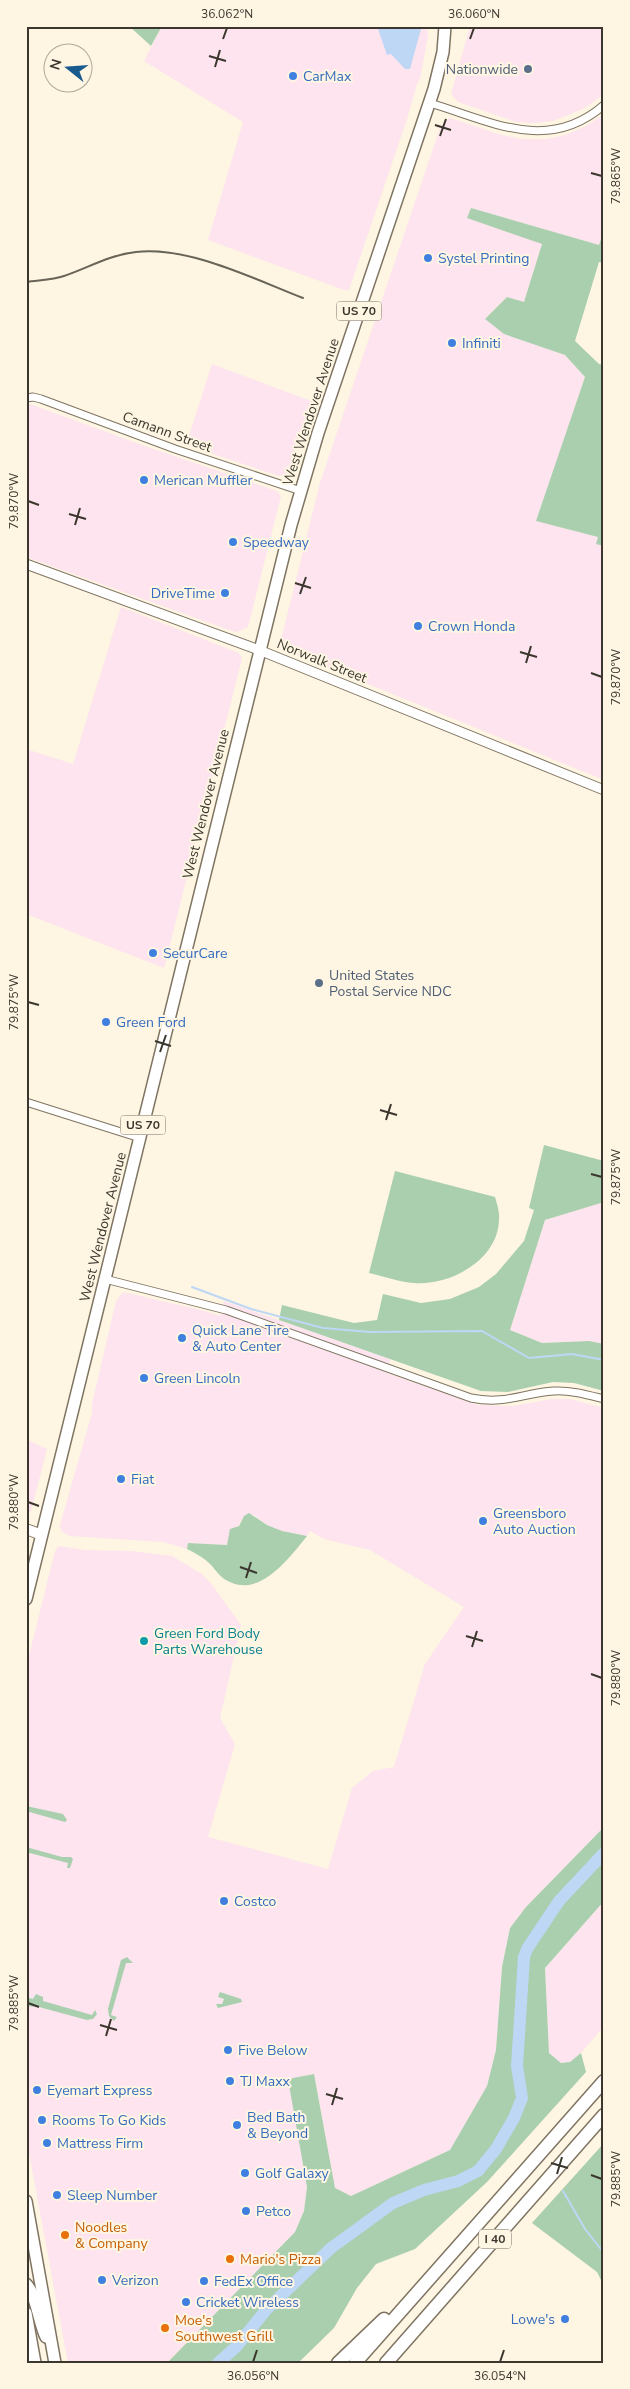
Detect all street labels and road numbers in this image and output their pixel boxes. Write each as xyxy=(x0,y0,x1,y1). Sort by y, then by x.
road number: US 70 xyxy=(336,302,382,321)
street label: West Wendover Avenue xyxy=(278,336,344,488)
street label: Camann Street xyxy=(120,407,214,457)
street label: Norwalk Street xyxy=(274,634,370,688)
street label: West Wendover Avenue xyxy=(178,727,234,881)
road number: US 70 xyxy=(120,1116,166,1134)
street label: West Wendover Avenue xyxy=(75,1150,131,1304)
road number: I 40 xyxy=(479,2230,511,2248)

